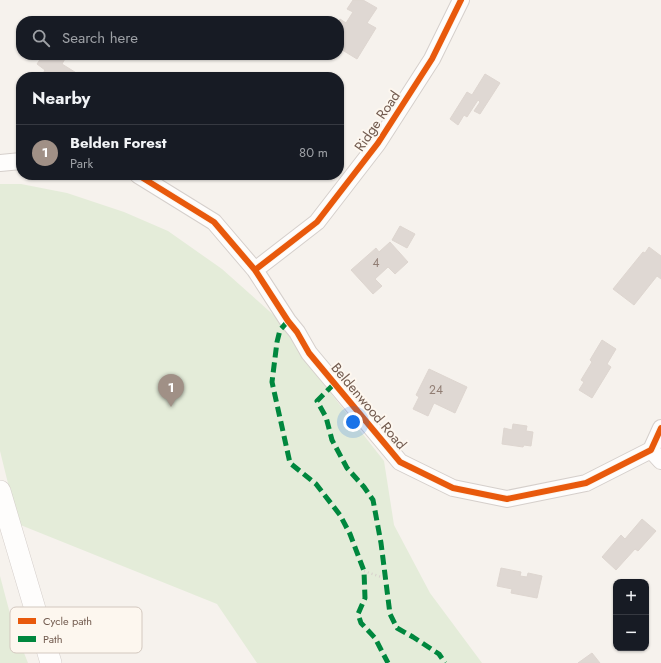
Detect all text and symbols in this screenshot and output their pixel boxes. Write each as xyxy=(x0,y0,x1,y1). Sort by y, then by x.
search box xyxy=(16,16,344,60)
icon: search xyxy=(30,27,52,49)
text: Search here xyxy=(62,27,138,49)
text: Nearby xyxy=(32,86,90,110)
street label: Ridge Road xyxy=(349,87,405,155)
text: Belden Forest xyxy=(70,132,166,154)
text: 1 xyxy=(42,143,48,162)
text: 80 m xyxy=(299,143,328,162)
text: Park xyxy=(70,154,93,173)
house number: 4 xyxy=(373,254,380,272)
street label: Beldenwood Road xyxy=(327,358,411,454)
pin: 1 xyxy=(158,374,184,407)
house number: 24 xyxy=(429,381,443,399)
your location xyxy=(343,412,363,432)
map controls xyxy=(613,579,649,651)
button: + xyxy=(613,579,649,615)
legend xyxy=(10,607,142,653)
text: Cycle path xyxy=(43,613,92,629)
button: − xyxy=(613,615,649,651)
text: Path xyxy=(43,631,62,647)

